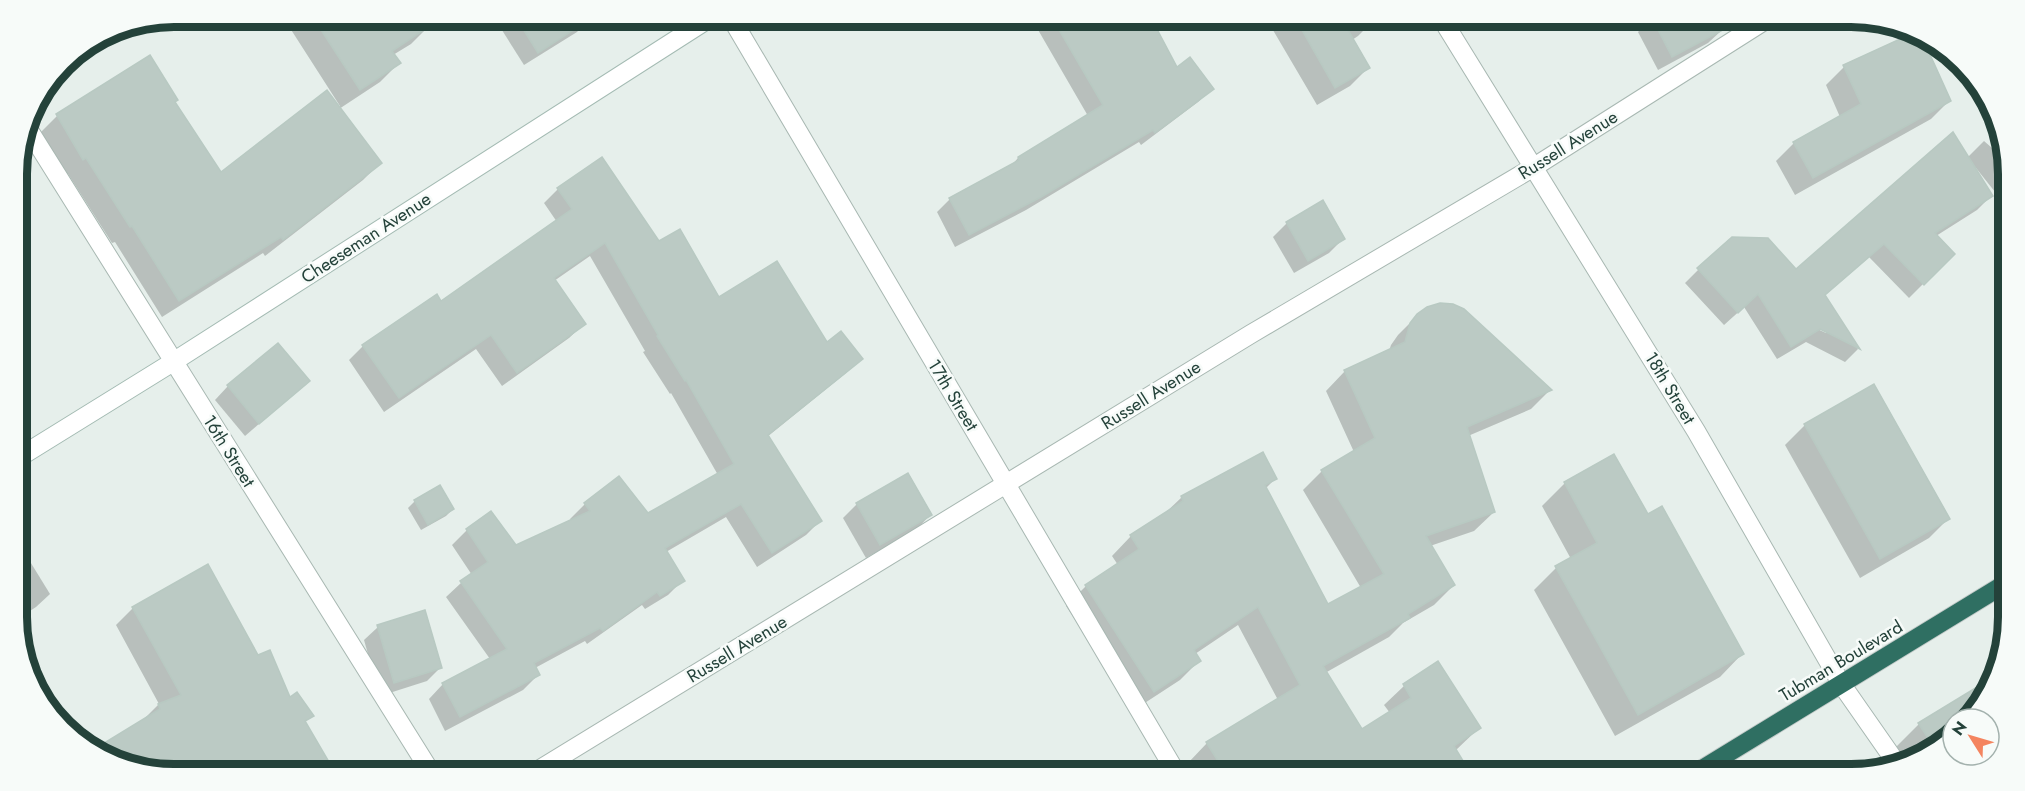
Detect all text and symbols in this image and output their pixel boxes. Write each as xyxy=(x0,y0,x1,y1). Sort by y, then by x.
street label: Russell Avenue xyxy=(1513,104,1623,186)
street label: Cheeseman Avenue xyxy=(296,186,436,290)
street label: 18th Street xyxy=(1638,347,1702,430)
street label: 17th Street xyxy=(921,354,985,436)
street label: Russell Avenue xyxy=(1096,354,1206,436)
street label: 16th Street xyxy=(197,410,262,493)
street label: Russell Avenue xyxy=(682,609,792,689)
street label: Tubman Boulevard xyxy=(1774,614,1908,708)
north arrow xyxy=(1941,707,2001,767)
text: N xyxy=(1946,716,1972,740)

